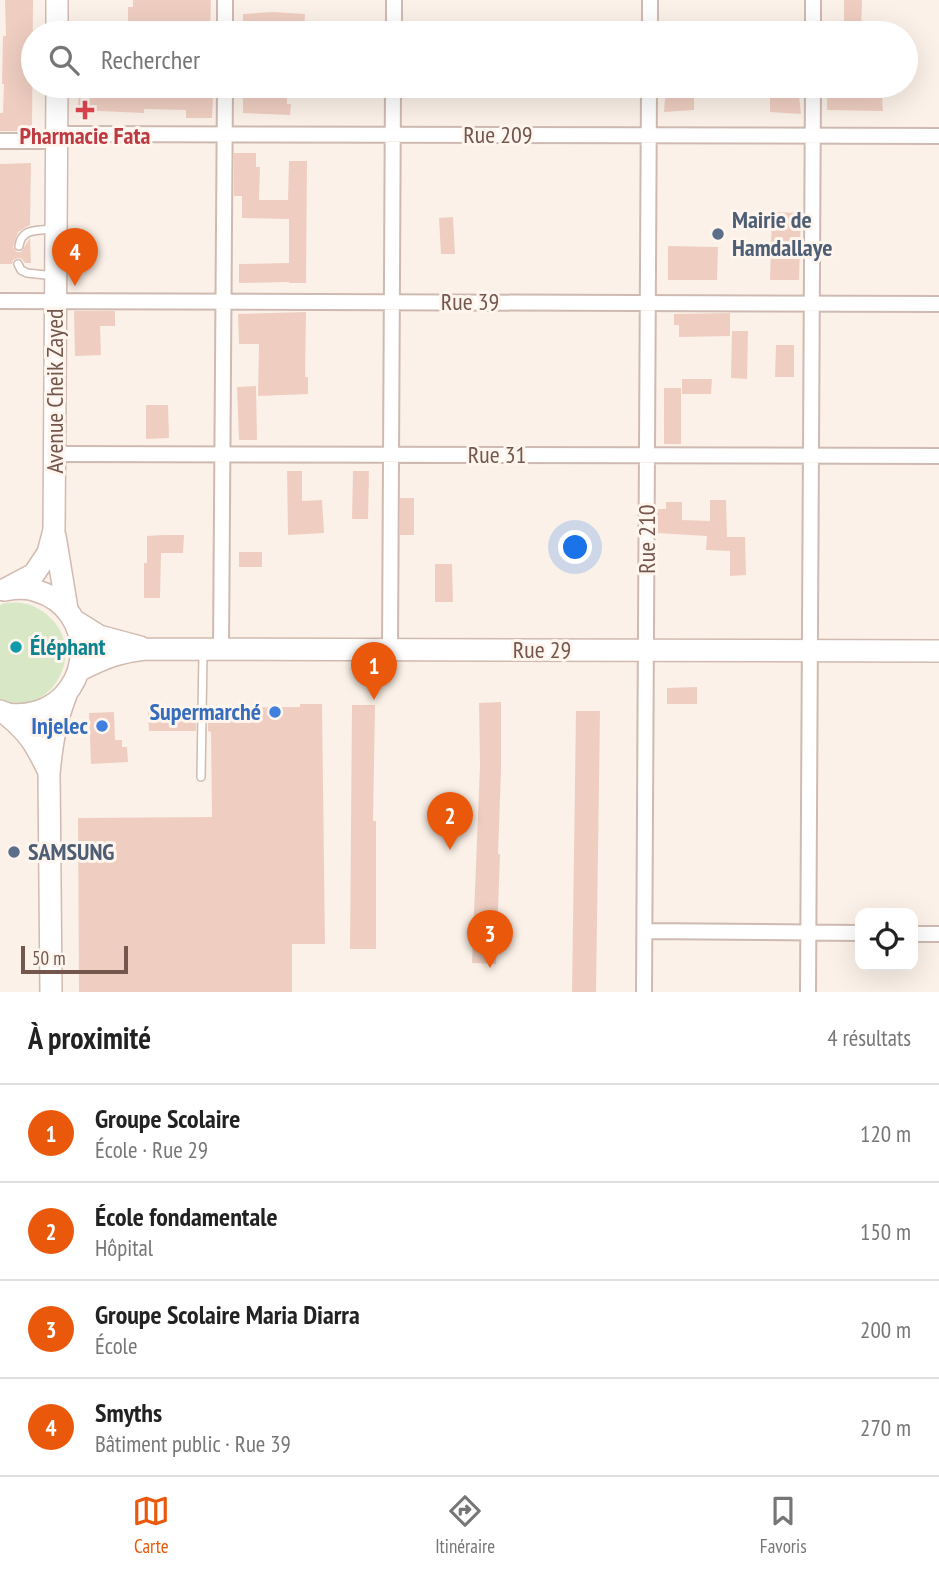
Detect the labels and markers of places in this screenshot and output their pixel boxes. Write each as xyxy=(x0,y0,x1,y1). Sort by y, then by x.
marker: Pharmacie Fata xyxy=(77,102,93,118)
place label: Pharmacie Fata xyxy=(20,120,151,151)
place label: Mairie de Hamdallaye xyxy=(732,204,833,263)
marker: Mairie de Hamdallaye xyxy=(710,226,726,242)
pin: 4 xyxy=(52,228,98,286)
place label: Éléphant xyxy=(30,631,106,662)
marker: Éléphant xyxy=(8,639,24,655)
pin: 1 xyxy=(351,642,397,700)
place label: Supermarché xyxy=(149,696,261,727)
marker: Supermarché xyxy=(267,704,283,720)
place label: Injelec xyxy=(31,710,89,741)
marker: Injelec xyxy=(94,718,110,734)
pin: 2 xyxy=(427,792,473,850)
place label: SAMSUNG xyxy=(28,836,114,867)
marker: SAMSUNG xyxy=(6,844,22,860)
pin: 3 xyxy=(467,910,513,968)

